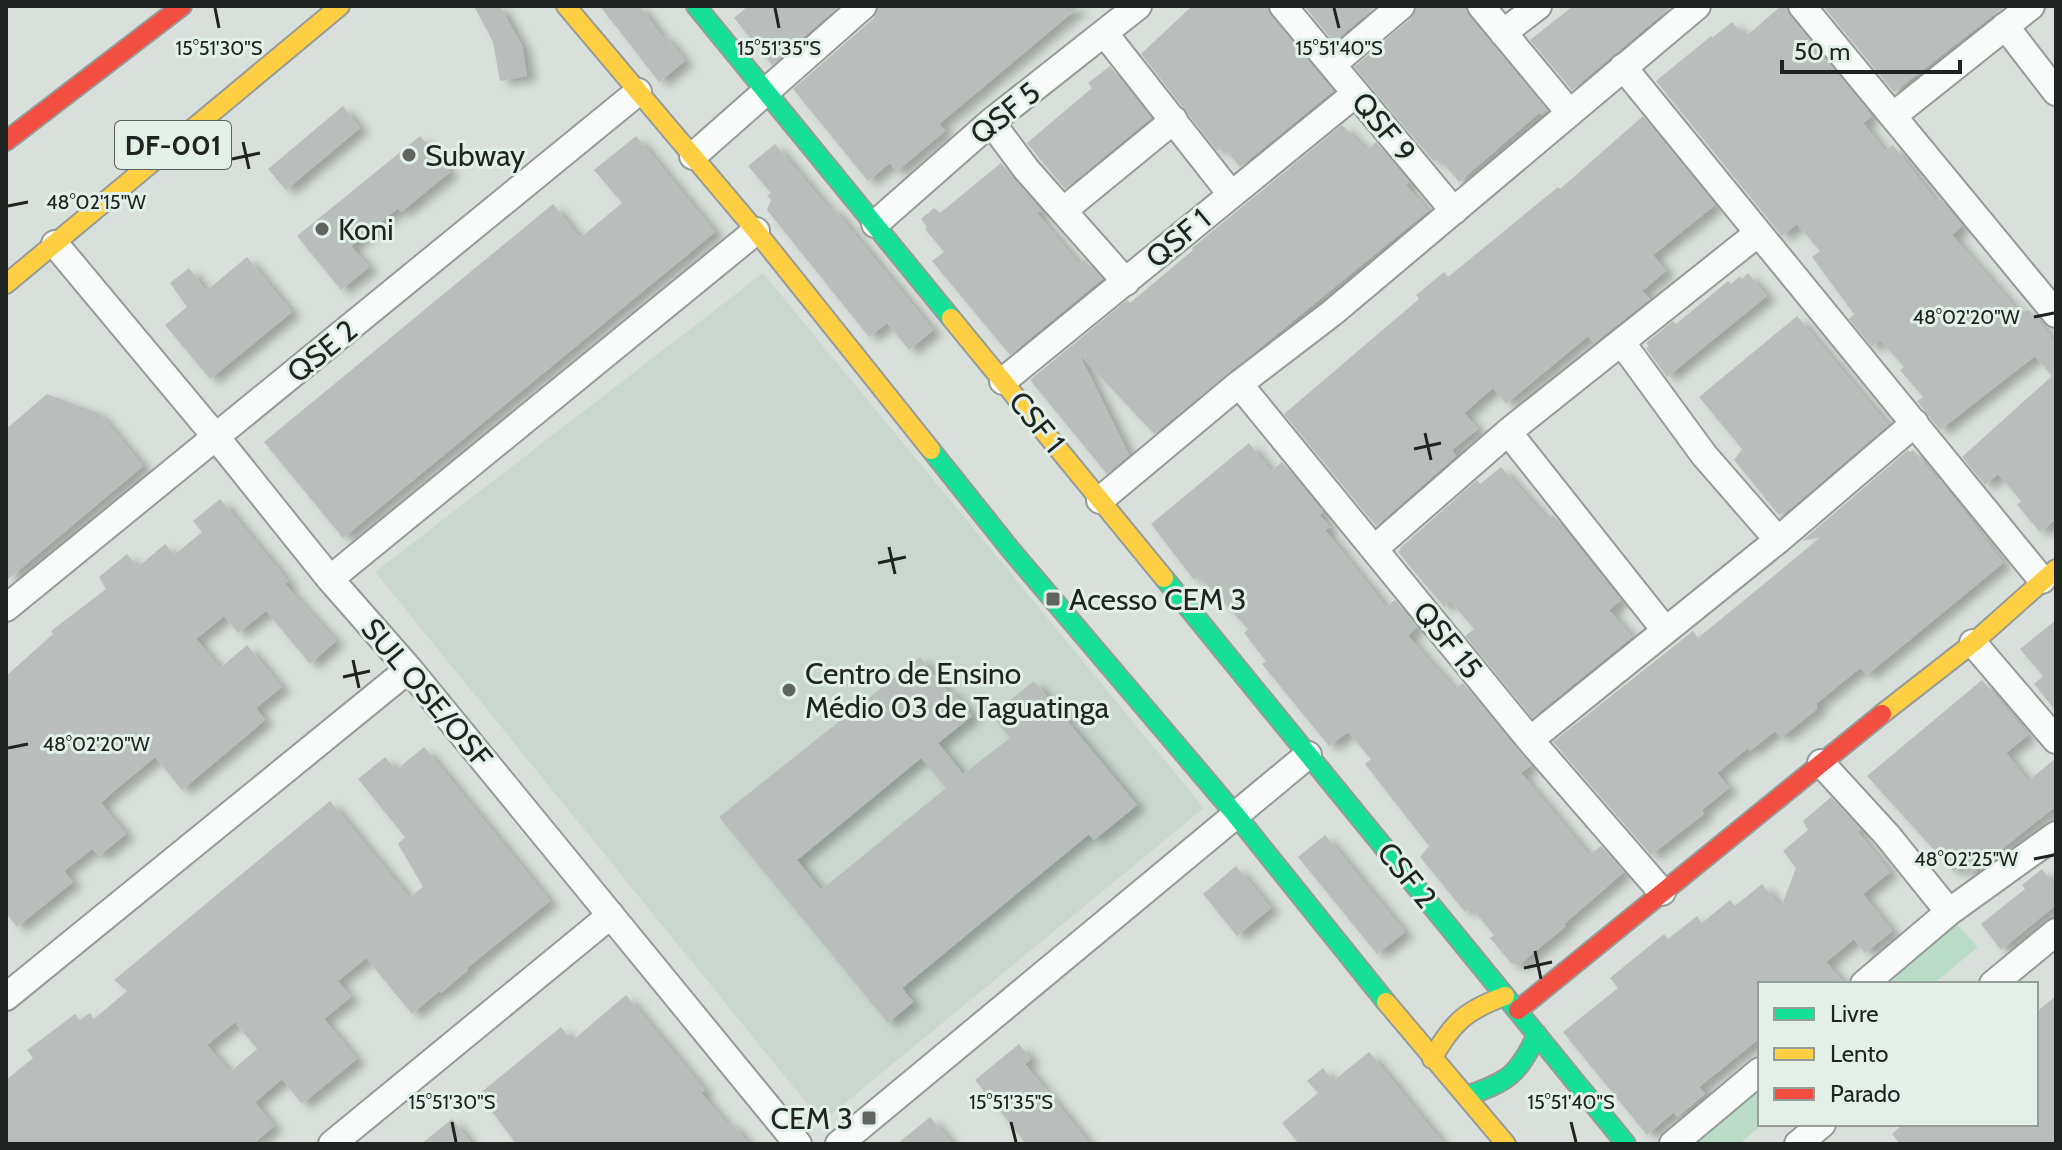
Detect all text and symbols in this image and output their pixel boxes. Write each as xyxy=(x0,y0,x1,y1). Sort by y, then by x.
scale bar xyxy=(1782,24,1960,74)
text: 15°51'30"S xyxy=(176,36,263,60)
text: 15°51'35"S xyxy=(737,36,821,60)
text: 15°51'40"S xyxy=(1295,36,1383,60)
text: 50 m xyxy=(1794,37,1850,66)
street label: QSF 5 xyxy=(963,74,1047,152)
street label: QSF 9 xyxy=(1344,84,1424,170)
road number: DF-001 xyxy=(115,121,231,169)
place label: Subway xyxy=(425,137,525,174)
marker: Subway xyxy=(400,146,418,164)
text: 48°02'15"W xyxy=(46,190,146,214)
street label: QSF 1 xyxy=(1138,200,1218,276)
place label: Koni xyxy=(338,211,394,248)
marker: Koni xyxy=(313,220,331,238)
text: 48°02'20"W xyxy=(1912,305,2020,329)
street label: QSE 2 xyxy=(279,312,365,390)
street label: CSF 1 xyxy=(1001,384,1073,460)
place label: Acesso CEM 3 xyxy=(1069,581,1246,618)
marker: Acesso CEM 3 xyxy=(1044,590,1062,608)
street label: QSF 15 xyxy=(1406,594,1490,686)
street label: SUL OSE/OSF xyxy=(354,611,500,776)
place label: Centro de Ensino Médio 03 de Taguatinga xyxy=(805,655,1110,726)
marker: Centro de Ensino Médio 03 de Taguatinga xyxy=(780,681,798,699)
text: 48°02'20"W xyxy=(42,732,150,756)
street label: CSF 2 xyxy=(1369,835,1445,915)
text: 48°02'25"W xyxy=(1914,847,2018,871)
legend xyxy=(1758,982,2038,1126)
text: Livre xyxy=(1830,999,1878,1028)
text: Lento xyxy=(1830,1039,1889,1068)
text: Parado xyxy=(1830,1079,1900,1108)
text: 15°51'30"S xyxy=(409,1090,496,1114)
text: 15°51'35"S xyxy=(969,1090,1053,1114)
text: 15°51'40"S xyxy=(1527,1090,1615,1114)
place label: CEM 3 xyxy=(771,1100,853,1137)
marker: CEM 3 xyxy=(860,1109,878,1127)

